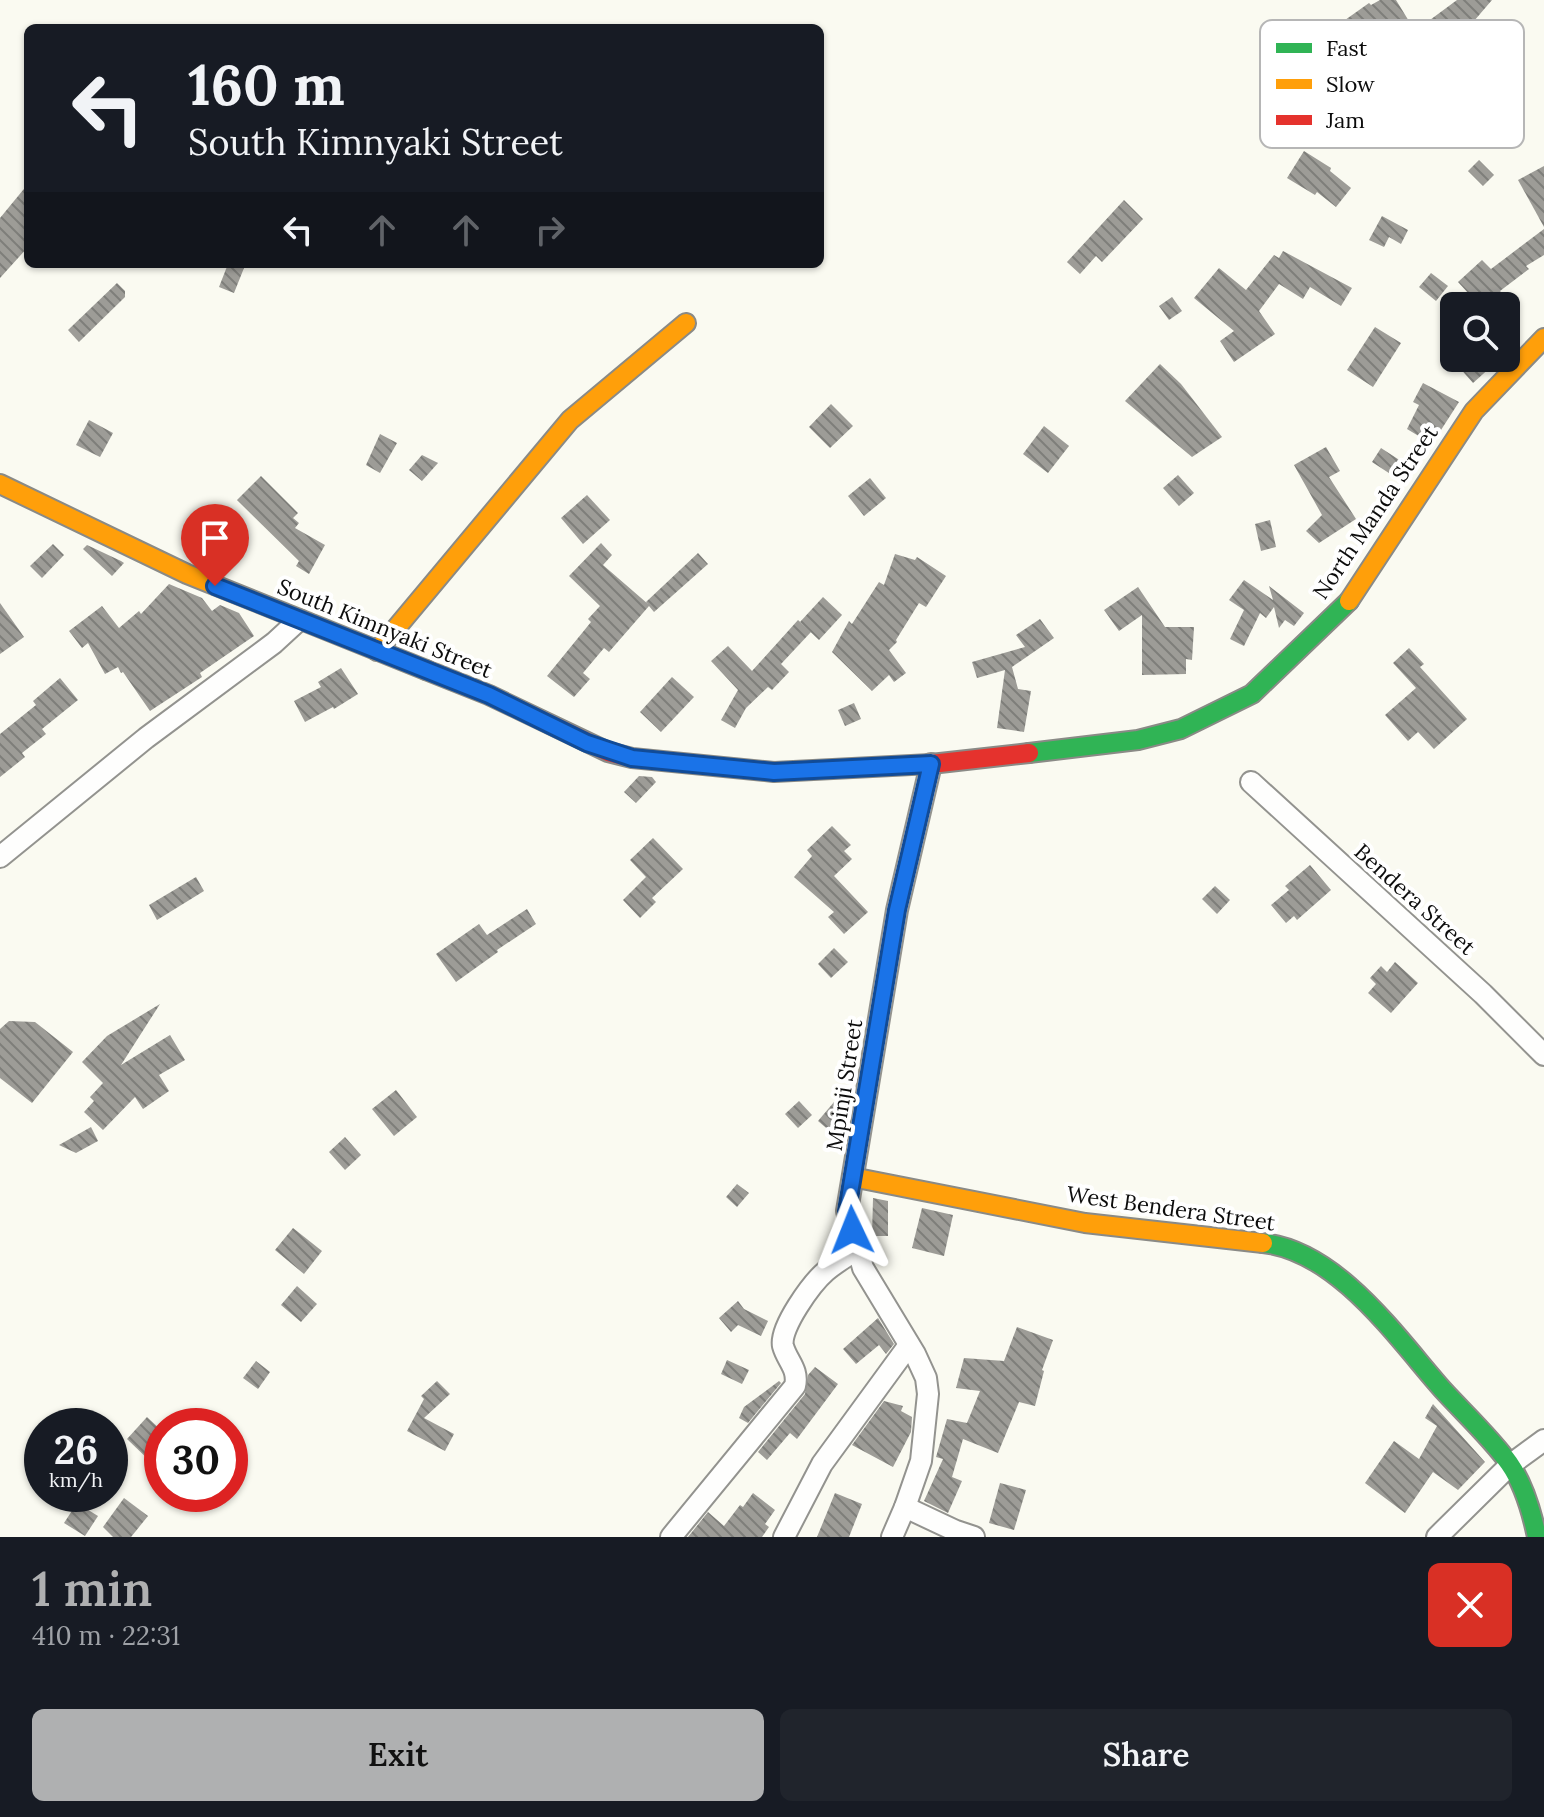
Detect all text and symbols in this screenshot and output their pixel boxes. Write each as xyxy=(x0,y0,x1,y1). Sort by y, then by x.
legend xyxy=(1260,20,1524,148)
text: Fast xyxy=(1326,34,1368,62)
text: 160 m xyxy=(188,49,345,120)
icon: left xyxy=(56,56,160,160)
text: Slow xyxy=(1326,70,1375,98)
text: Jam xyxy=(1325,106,1365,134)
text: South Kimnyaki Street xyxy=(188,119,563,165)
icon: left xyxy=(276,208,320,252)
icon: ahead xyxy=(360,208,404,252)
icon: ahead xyxy=(444,208,488,252)
icon: right xyxy=(528,208,572,252)
map controls xyxy=(1440,292,1520,372)
button: search xyxy=(1440,292,1520,372)
street label: North Manda Street xyxy=(1306,419,1444,604)
pin xyxy=(181,504,249,586)
icon: arrive xyxy=(193,516,237,560)
street label: South Kimnyaki Street xyxy=(274,572,497,684)
street label: Bendera Street xyxy=(1349,837,1482,961)
street label: Mpinji Street xyxy=(820,1017,868,1153)
street label: West Bendera Street xyxy=(1065,1179,1278,1237)
position arrow xyxy=(810,1188,894,1272)
speed limit sign: 30 xyxy=(144,1408,248,1512)
text: 26 xyxy=(54,1424,98,1475)
text: km/h xyxy=(49,1467,103,1492)
text: 1 min xyxy=(32,1558,152,1619)
button: close xyxy=(1428,1563,1512,1647)
text: 410 m · 22:31 xyxy=(32,1619,180,1652)
button: Exit xyxy=(32,1709,764,1801)
button: Share xyxy=(780,1709,1512,1801)

